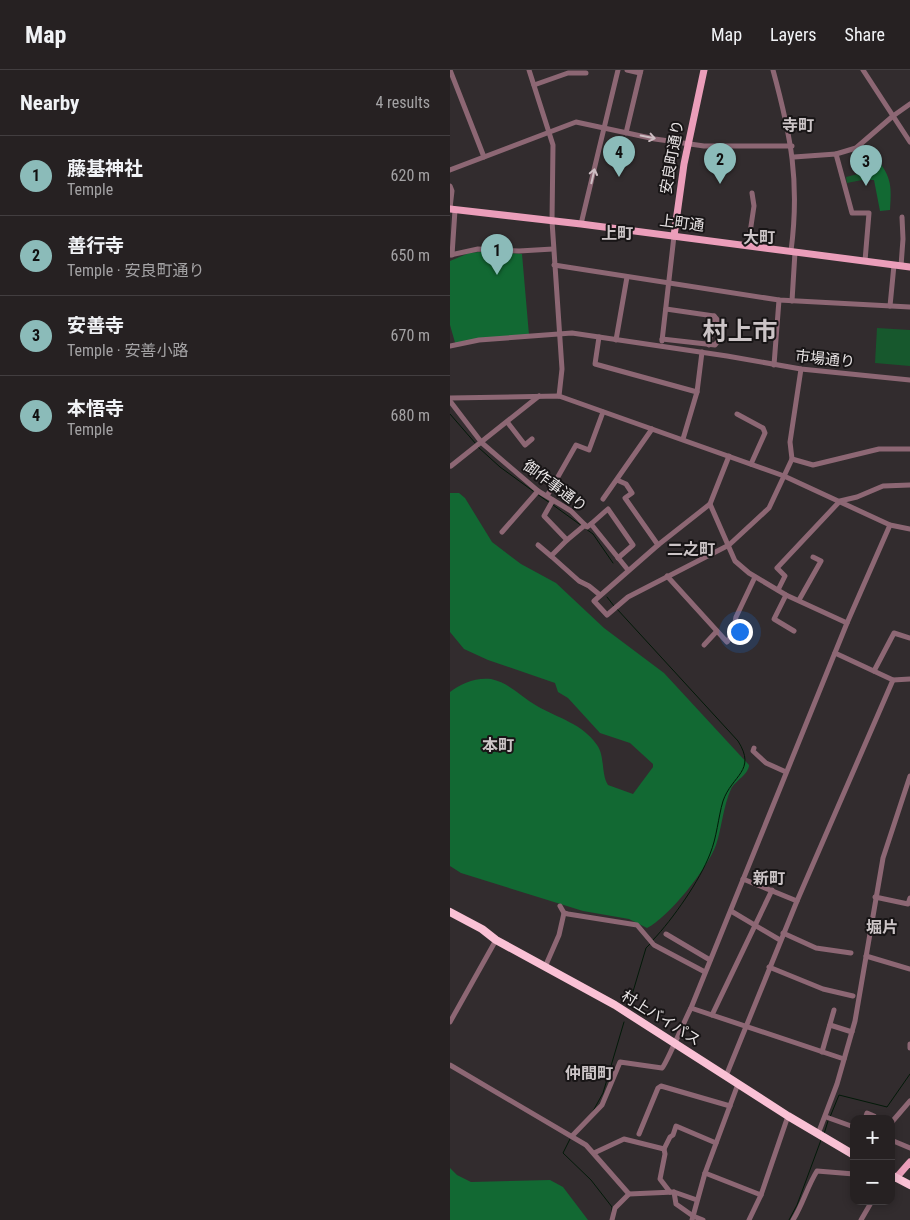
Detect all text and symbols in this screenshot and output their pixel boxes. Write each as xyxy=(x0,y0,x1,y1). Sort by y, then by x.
text: Map xyxy=(25,21,66,49)
text: Map xyxy=(711,24,742,45)
text: Layers xyxy=(770,24,817,45)
text: Share xyxy=(845,24,885,45)
text: Nearby xyxy=(20,91,79,115)
text: 4 results xyxy=(375,93,430,112)
district label: 寺町 xyxy=(782,116,814,135)
street label: 安良町通り xyxy=(657,118,687,196)
one-way arrow xyxy=(640,133,656,143)
pin: 4 xyxy=(603,136,635,177)
pin: 2 xyxy=(704,143,736,184)
pin: 3 xyxy=(850,145,882,186)
text: 藤基神社 xyxy=(67,157,143,180)
text: 1 xyxy=(32,166,40,185)
text: 620 m xyxy=(391,166,430,185)
one-way arrow xyxy=(589,169,598,185)
text: Temple xyxy=(67,180,113,199)
street label: 上町通 xyxy=(659,211,705,235)
district label: 上町 xyxy=(601,224,633,243)
district label: 大町 xyxy=(743,228,775,247)
text: 善行寺 xyxy=(67,234,124,257)
pin: 1 xyxy=(481,234,513,275)
text: 2 xyxy=(32,246,40,265)
text: 650 m xyxy=(391,246,430,265)
text: Temple · 安良町通り xyxy=(67,261,204,280)
text: 安善寺 xyxy=(67,314,124,337)
district label: 村上市 xyxy=(702,317,778,346)
text: 3 xyxy=(32,326,40,345)
text: 670 m xyxy=(391,326,430,345)
text: Temple · 安善小路 xyxy=(67,341,188,360)
street label: 市場通り xyxy=(794,347,856,371)
text: 本悟寺 xyxy=(67,397,124,420)
text: 4 xyxy=(32,406,40,425)
text: 680 m xyxy=(391,406,430,425)
text: Temple xyxy=(67,420,113,439)
street label: 御作事通り xyxy=(520,456,590,516)
district label: 二之町 xyxy=(667,540,715,559)
your location xyxy=(727,619,753,645)
district label: 本町 xyxy=(482,736,514,755)
district label: 新町 xyxy=(753,869,785,888)
district label: 堀片 xyxy=(866,918,898,937)
street label: 村上バイパス xyxy=(618,987,704,1049)
district label: 仲間町 xyxy=(565,1064,613,1083)
map controls xyxy=(850,1115,895,1205)
button: + xyxy=(850,1115,895,1160)
button: − xyxy=(850,1160,895,1205)

